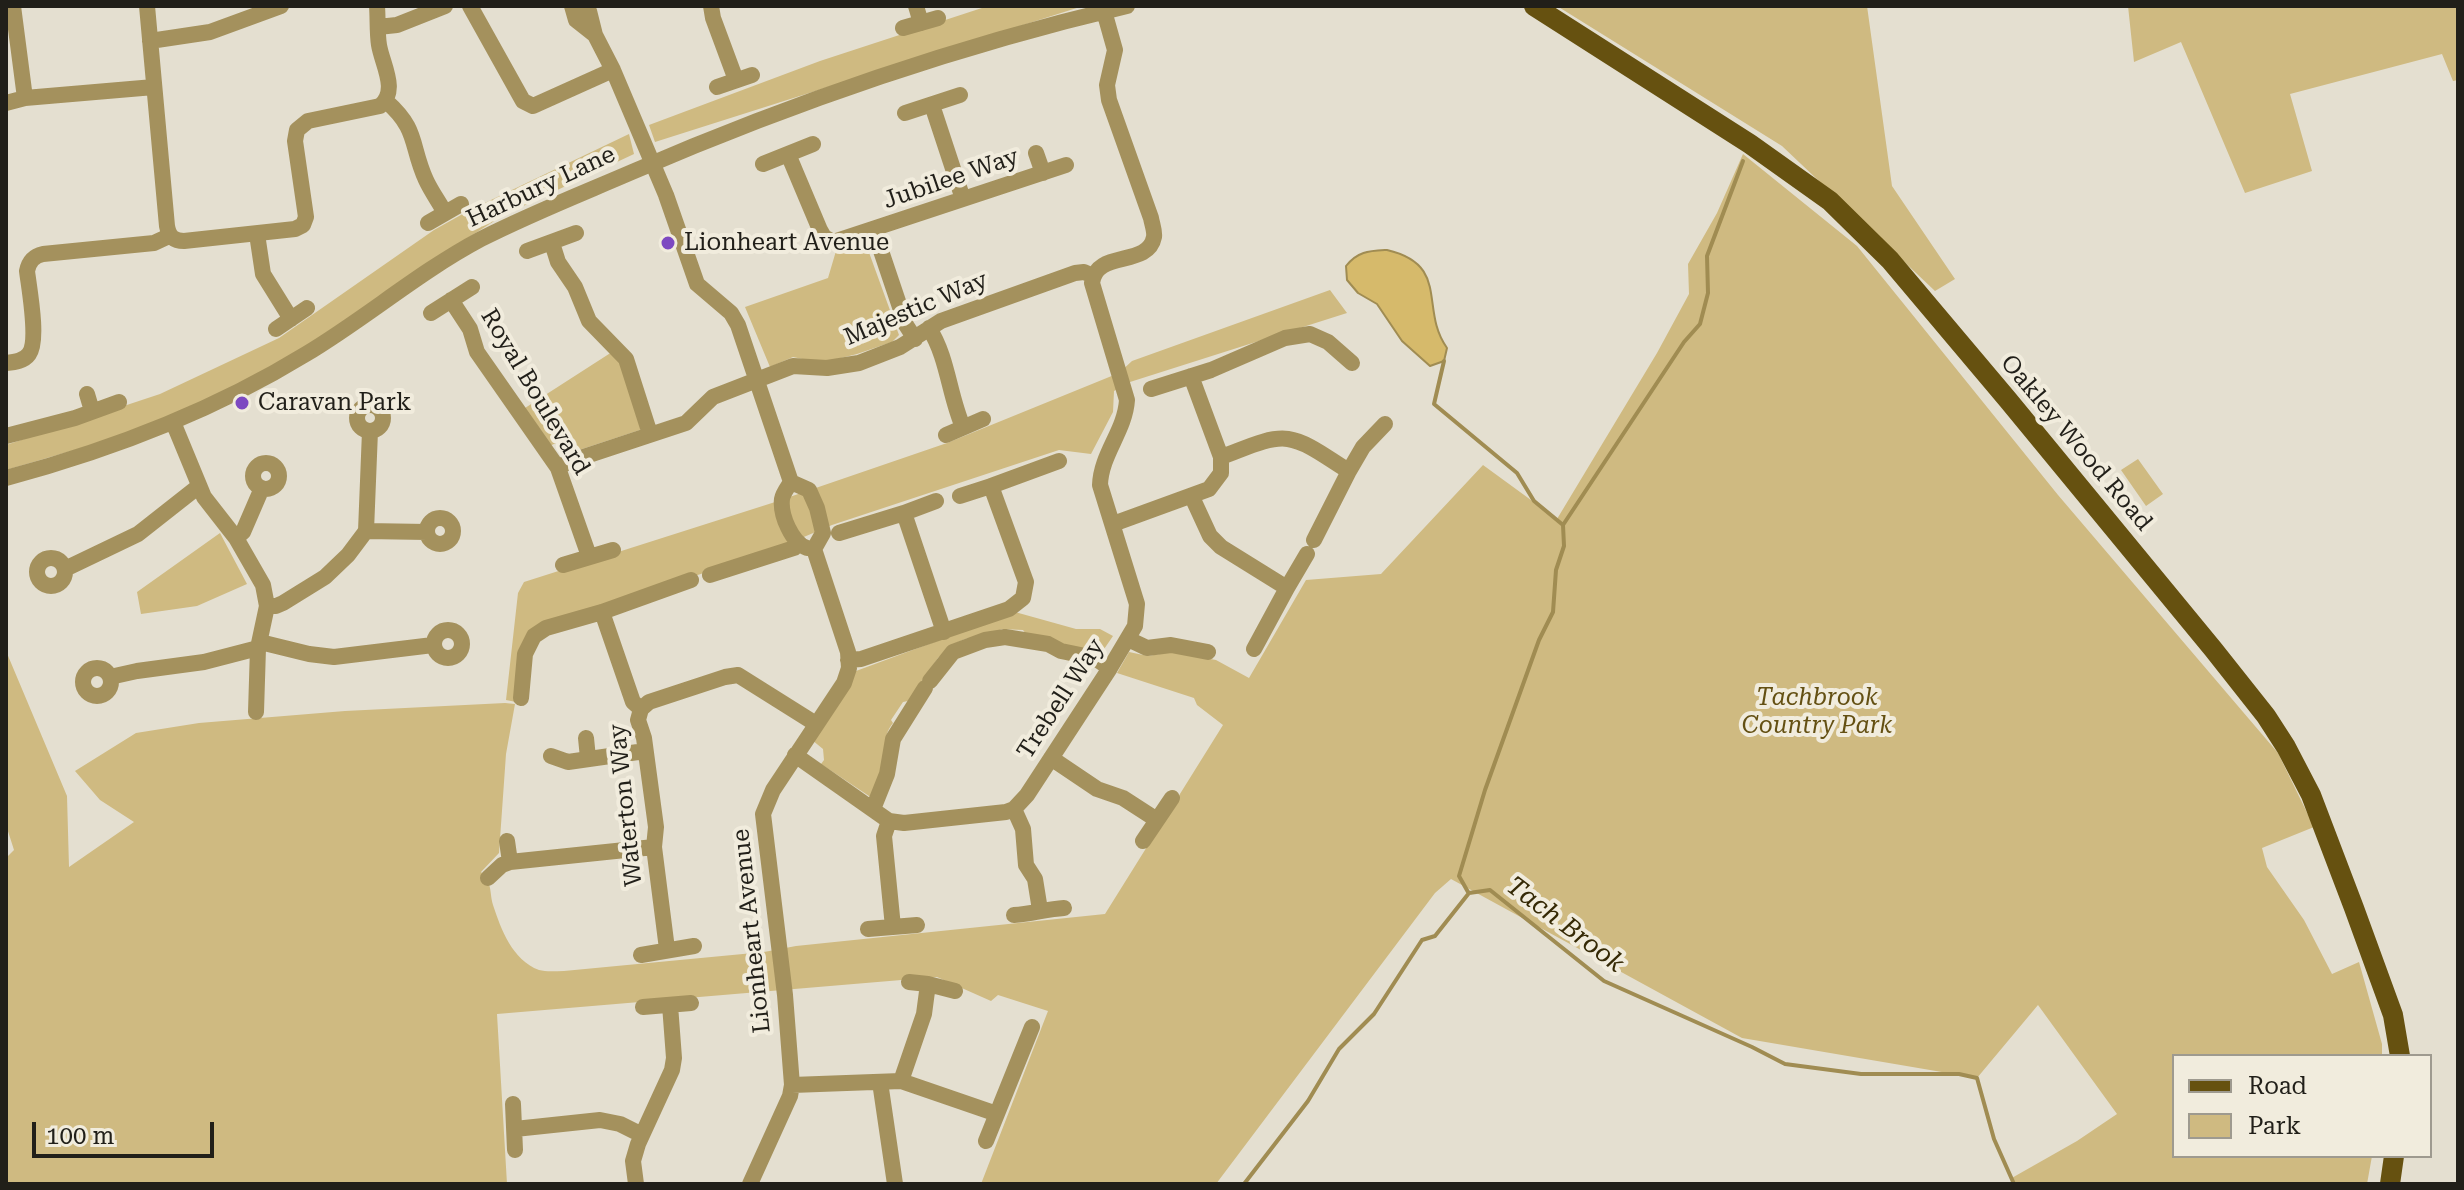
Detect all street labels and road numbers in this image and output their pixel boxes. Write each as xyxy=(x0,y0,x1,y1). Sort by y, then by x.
street label: Harbury Lane xyxy=(462,140,620,234)
street label: Jubilee Way xyxy=(880,142,1022,216)
street label: Majestic Way xyxy=(840,266,992,352)
street label: Royal Boulevard xyxy=(474,304,596,480)
street label: Oakley Wood Road xyxy=(1994,349,2158,537)
street label: Trebell Way xyxy=(1011,633,1111,765)
street label: Waterton Way xyxy=(603,722,649,888)
street label: Lionheart Avenue xyxy=(727,827,777,1035)

